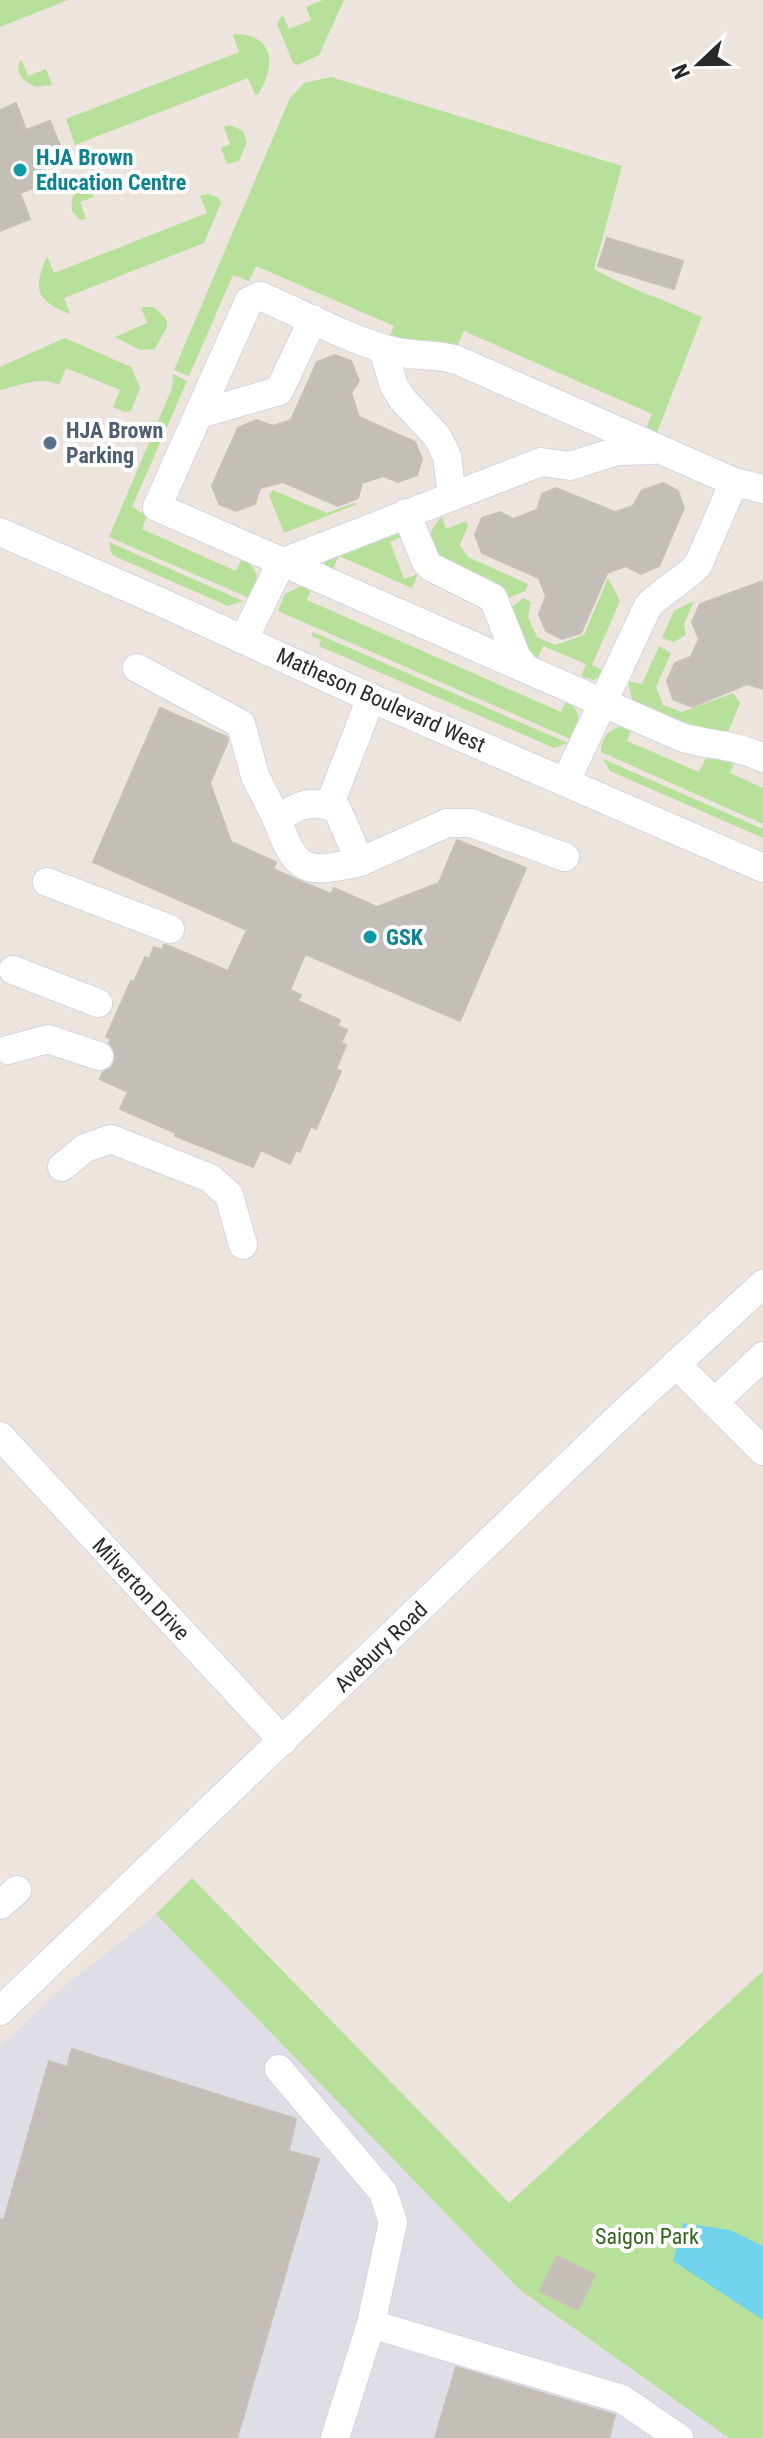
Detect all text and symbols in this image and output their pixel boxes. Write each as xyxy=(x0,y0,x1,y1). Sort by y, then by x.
north arrow xyxy=(659,24,739,104)
text: N xyxy=(667,60,695,82)
place label: HJA Brown Education Centre xyxy=(36,145,186,195)
marker: HJA Brown Education Centre xyxy=(11,161,29,179)
place label: HJA Brown Parking xyxy=(66,418,163,468)
marker: HJA Brown Parking xyxy=(41,434,59,452)
street label: Matheson Boulevard West xyxy=(273,643,489,757)
place label: GSK xyxy=(386,925,424,950)
marker: GSK xyxy=(361,928,379,946)
street label: Milverton Drive xyxy=(87,1533,195,1645)
street label: Avebury Road xyxy=(330,1597,432,1697)
park label: Saigon Park xyxy=(595,2224,699,2249)

